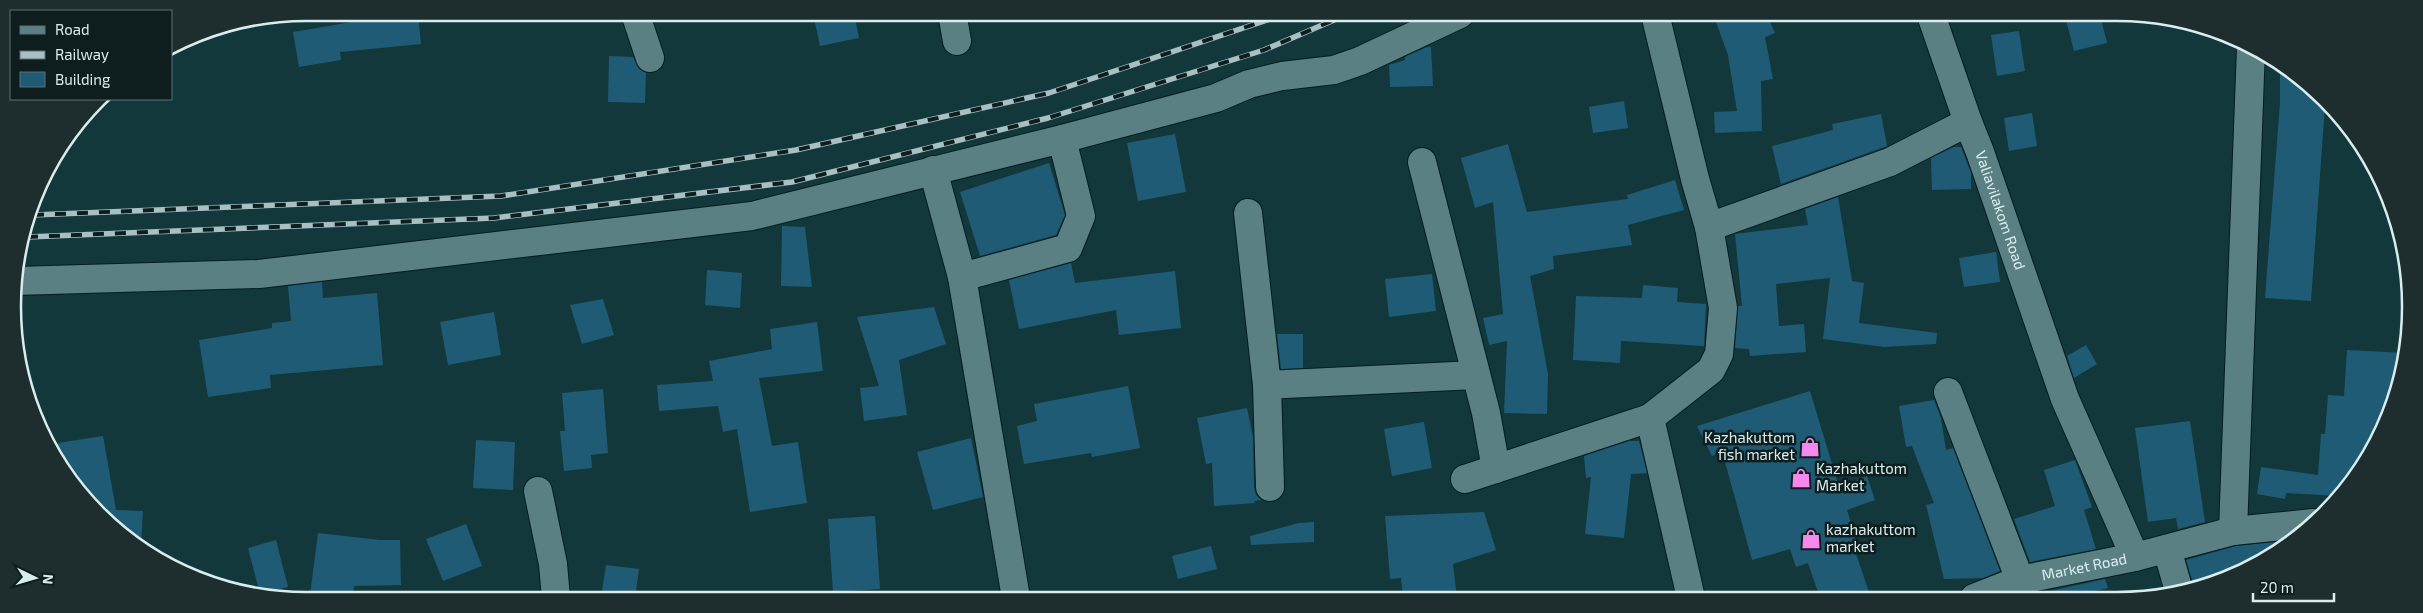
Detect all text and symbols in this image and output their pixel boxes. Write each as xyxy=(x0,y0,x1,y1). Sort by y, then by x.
legend xyxy=(10,10,172,100)
text: Road xyxy=(55,20,90,38)
text: Railway xyxy=(55,45,109,63)
text: Building xyxy=(55,70,111,88)
street label: Valiavilakom Road xyxy=(1972,148,2030,272)
place label: Kazhakuttom fish market xyxy=(1704,428,1795,463)
shop icon: Kazhakuttom fish market xyxy=(1799,436,1821,458)
place label: Kazhakuttom Market xyxy=(1816,459,1907,494)
shop icon: Kazhakuttom Market xyxy=(1790,467,1812,489)
place label: kazhakuttom market xyxy=(1826,520,1916,555)
shop icon: kazhakuttom market xyxy=(1800,528,1822,550)
street label: Market Road xyxy=(2040,549,2128,583)
north arrow xyxy=(10,553,60,603)
scale bar xyxy=(2253,570,2334,602)
text: N xyxy=(40,573,57,585)
text: 20 m xyxy=(2260,578,2294,596)

